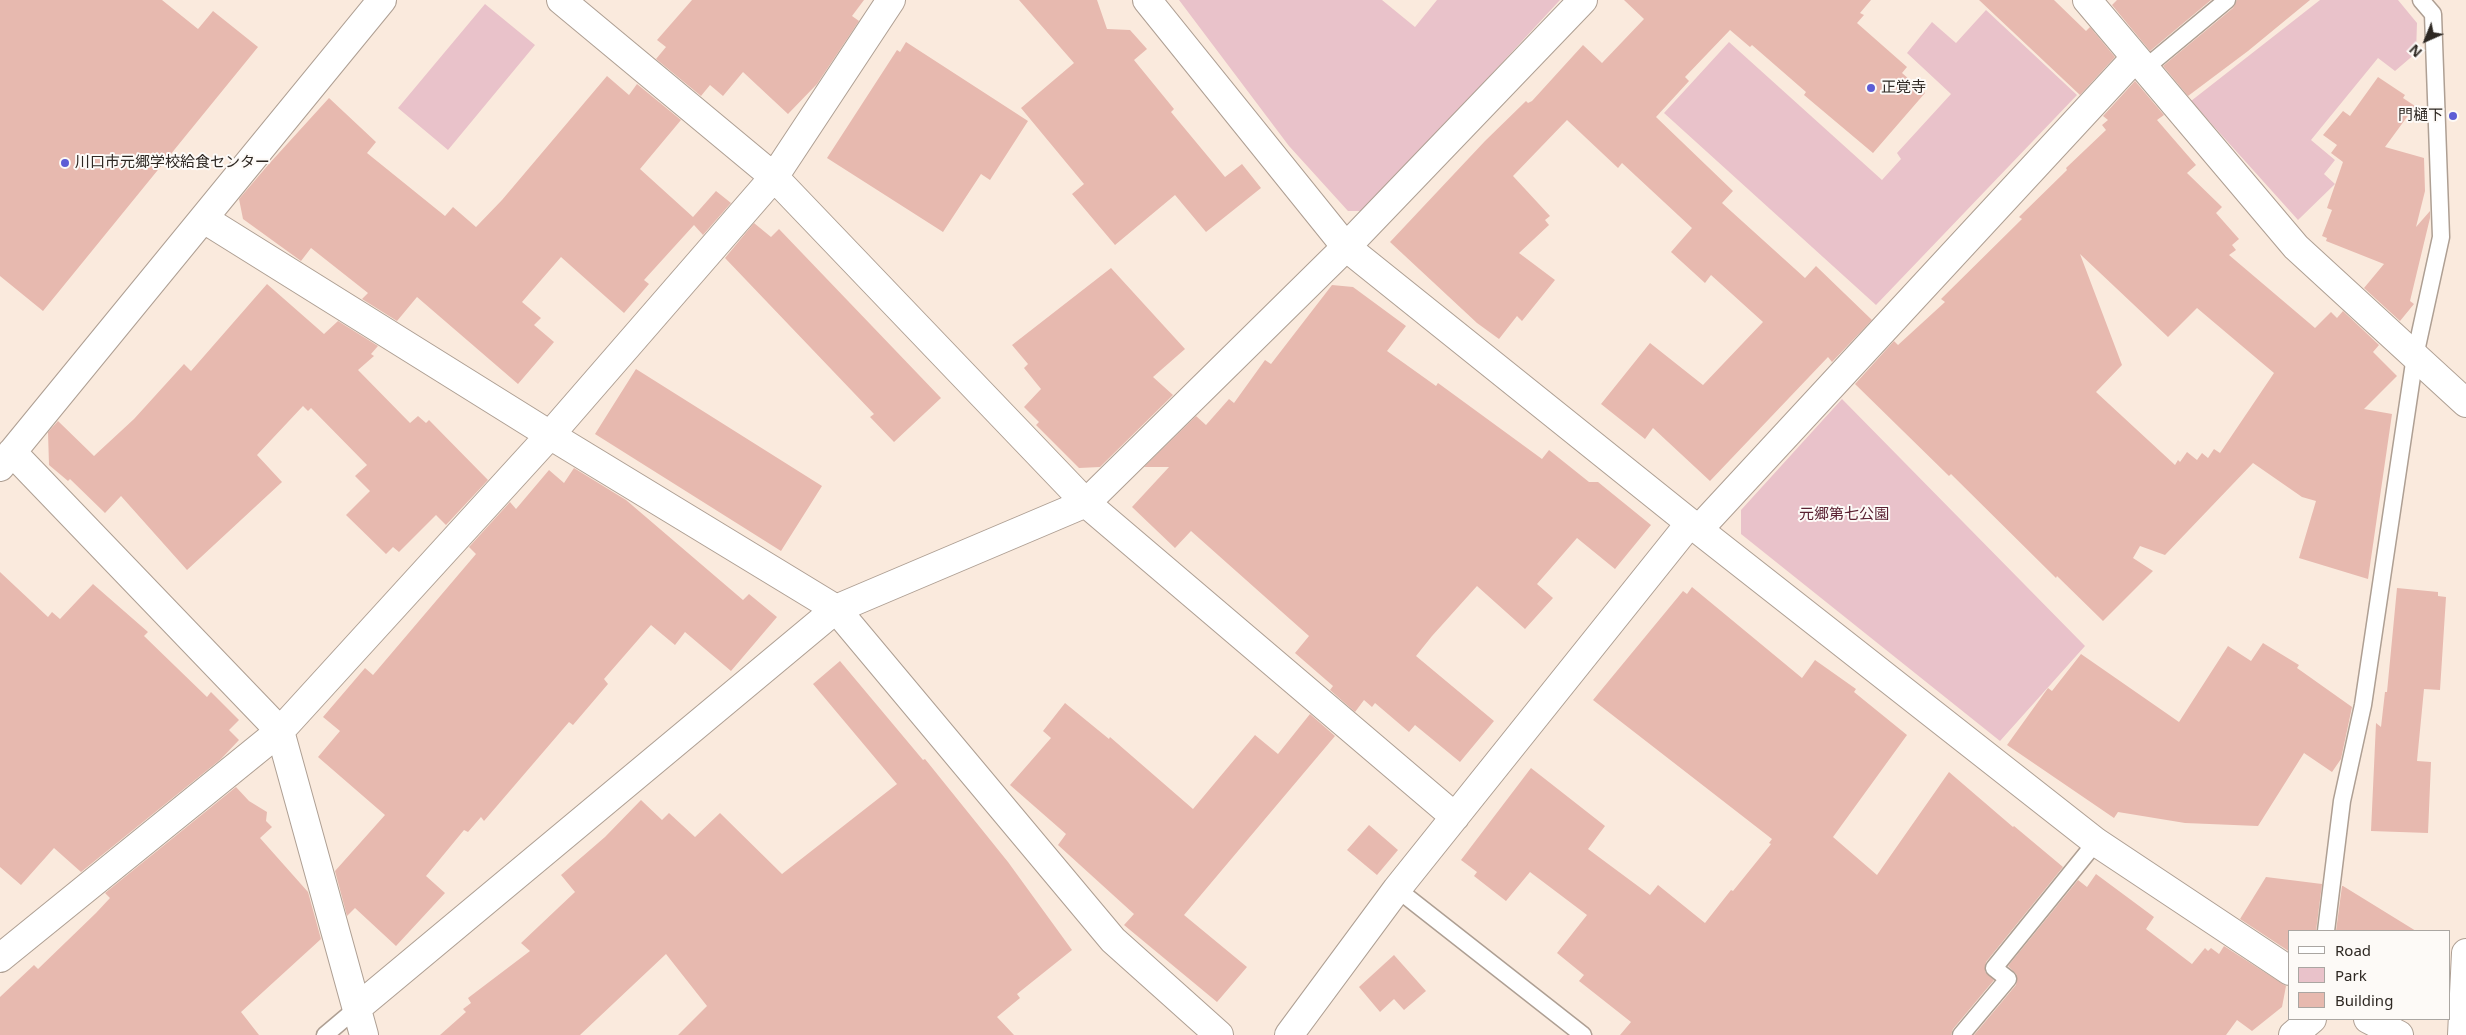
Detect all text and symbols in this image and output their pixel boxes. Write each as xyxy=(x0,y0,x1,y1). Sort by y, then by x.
north arrow xyxy=(2401,15,2451,65)
text: N xyxy=(2405,40,2426,62)
place label: 正覚寺 xyxy=(1881,79,1926,97)
marker: 正覚寺 xyxy=(1865,82,1877,94)
place label: 門樋下 xyxy=(2398,107,2443,125)
marker: 門樋下 xyxy=(2447,110,2459,122)
place label: 川口市元郷学校給食センター xyxy=(75,154,270,172)
marker: 川口市元郷学校給食センター xyxy=(59,157,71,169)
park label: 元郷第七公園 xyxy=(1799,506,1889,524)
legend xyxy=(2288,930,2451,1020)
text: Road xyxy=(2335,940,2371,960)
text: Park xyxy=(2335,965,2367,985)
text: Building xyxy=(2335,990,2393,1010)

